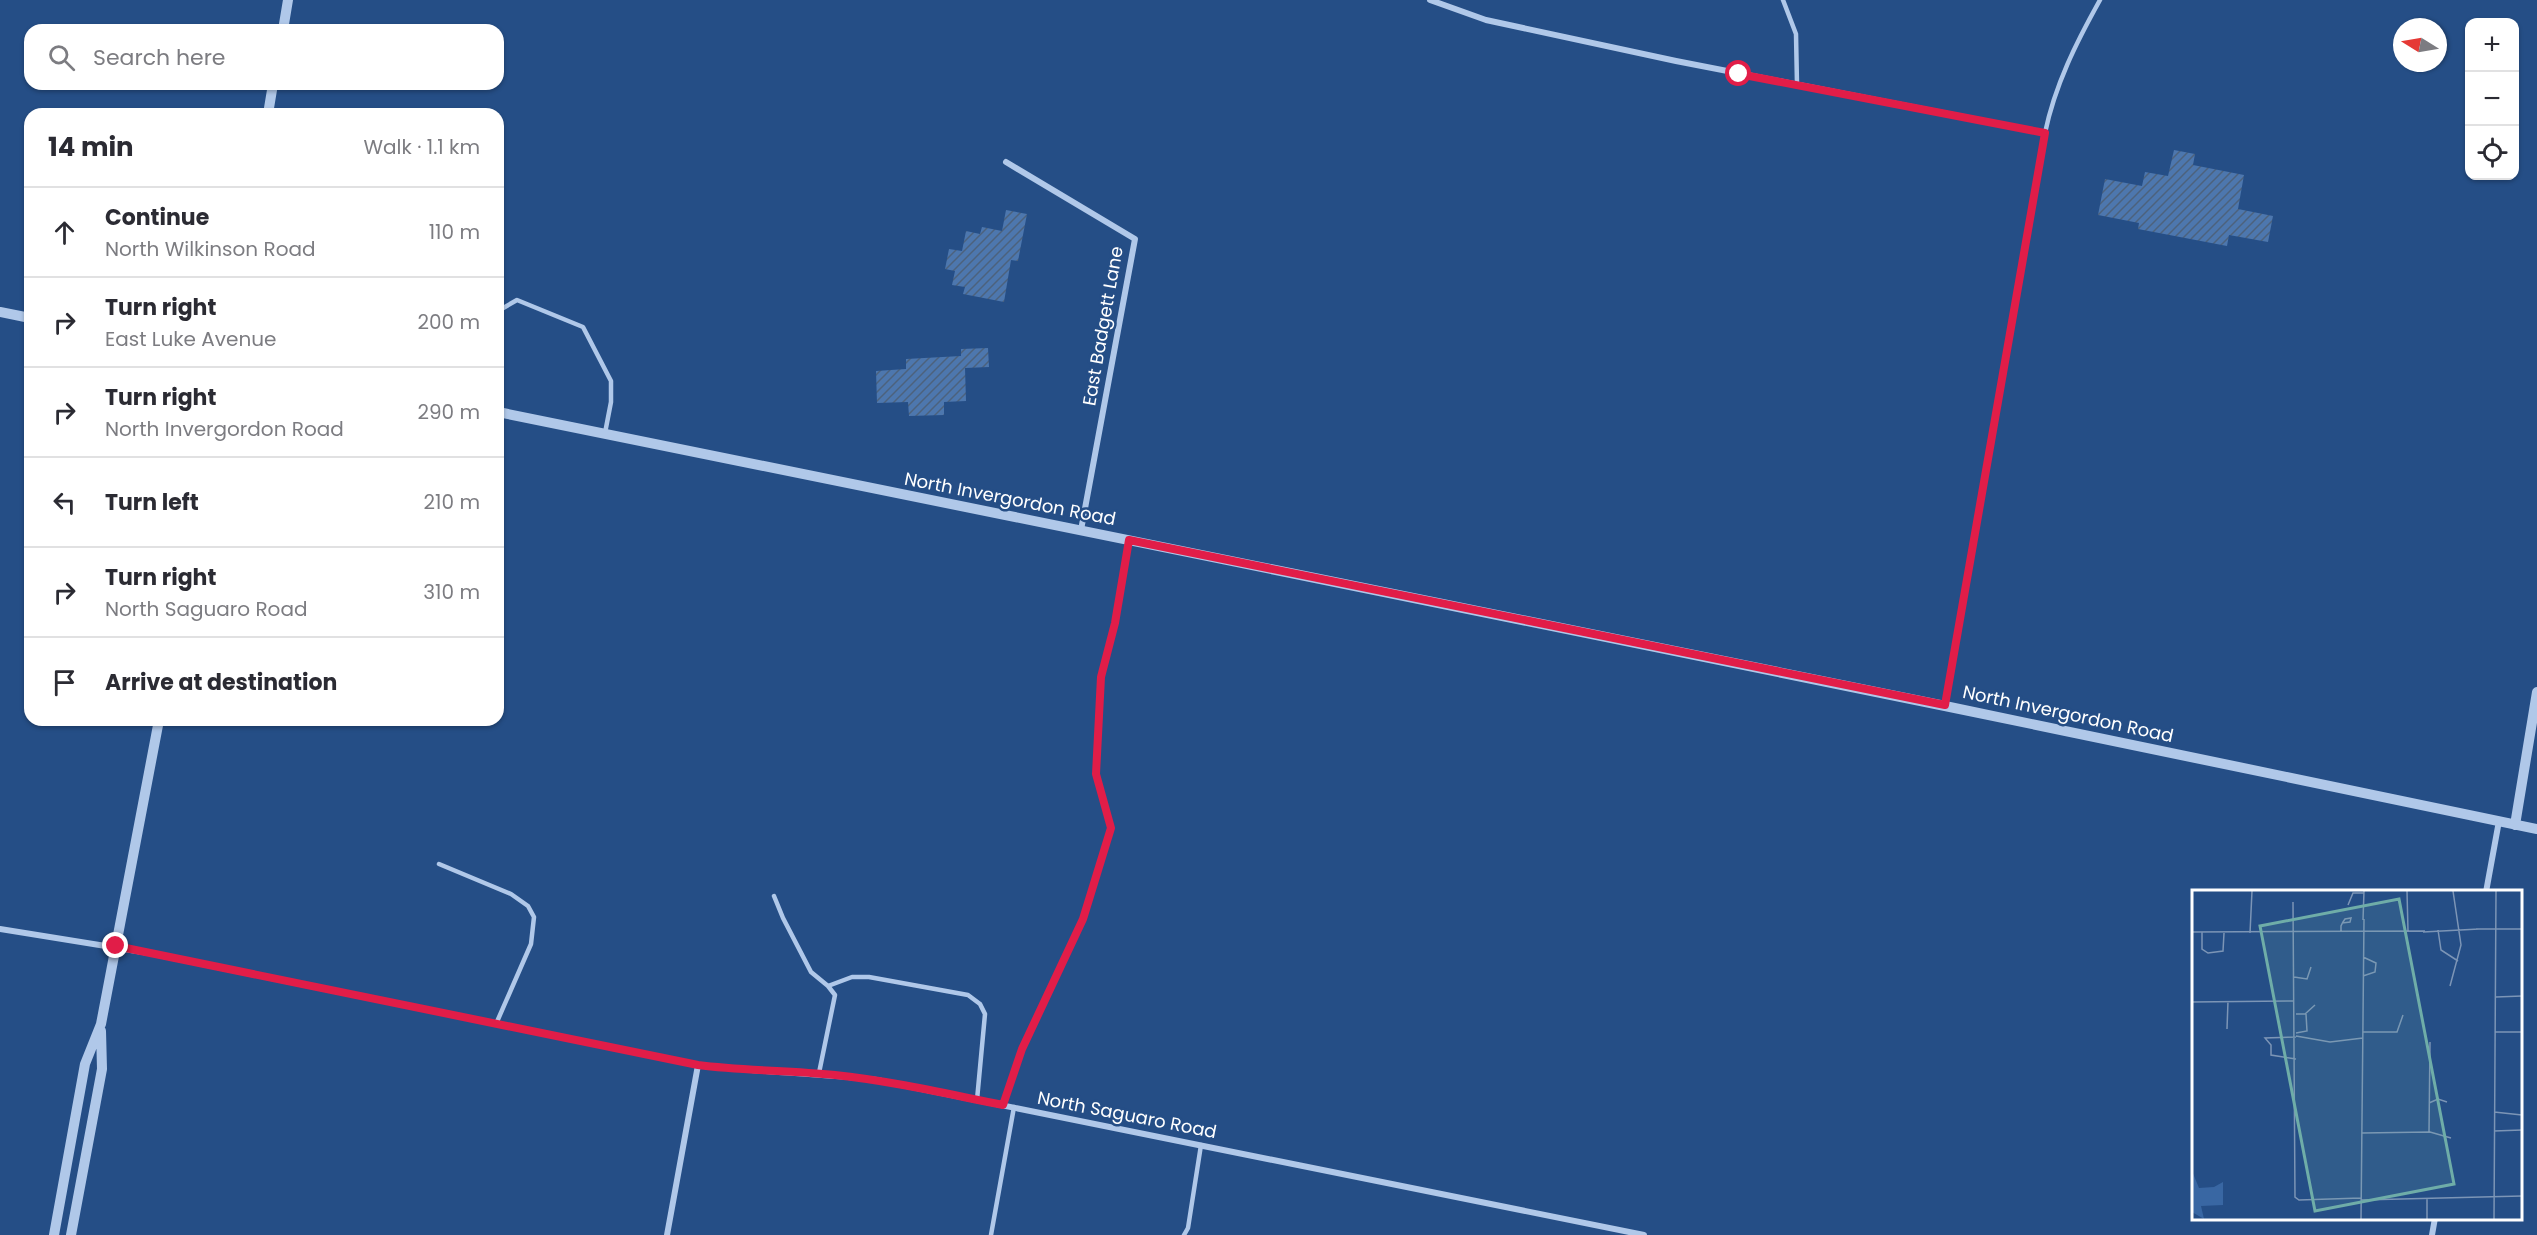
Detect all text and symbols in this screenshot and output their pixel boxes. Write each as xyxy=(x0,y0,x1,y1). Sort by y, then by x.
north arrow xyxy=(2393,18,2447,72)
map controls xyxy=(2465,18,2519,180)
button: + xyxy=(2465,18,2519,72)
search box xyxy=(24,24,504,90)
icon: search xyxy=(45,41,78,74)
text: Search here xyxy=(93,42,226,73)
route start xyxy=(1725,60,1751,86)
button: − xyxy=(2465,72,2519,126)
button: locate xyxy=(2465,126,2519,180)
text: 14 min xyxy=(48,129,134,165)
text: Walk · 1.1 km xyxy=(364,133,480,161)
text: Continue xyxy=(105,202,209,233)
icon: ahead xyxy=(48,216,81,249)
text: 110 m xyxy=(429,218,480,246)
text: North Wilkinson Road xyxy=(105,235,316,263)
street label: East Badgett Lane xyxy=(1076,244,1129,408)
text: Turn right xyxy=(105,292,216,323)
icon: right xyxy=(48,306,81,339)
text: 200 m xyxy=(417,308,480,336)
text: East Luke Avenue xyxy=(105,325,276,353)
text: Turn right xyxy=(105,382,216,413)
icon: right xyxy=(48,396,81,429)
text: 290 m xyxy=(417,398,480,426)
text: North Invergordon Road xyxy=(105,415,344,443)
street label: North Invergordon Road xyxy=(902,466,1118,531)
icon: left xyxy=(48,486,81,519)
text: Turn left xyxy=(105,487,199,518)
text: 210 m xyxy=(424,488,480,516)
text: Turn right xyxy=(105,562,216,593)
icon: right xyxy=(48,576,81,609)
text: 310 m xyxy=(423,578,480,606)
text: North Saguaro Road xyxy=(105,595,307,623)
icon: arrive xyxy=(48,666,81,699)
text: Arrive at destination xyxy=(105,667,337,698)
street label: North Invergordon Road xyxy=(1960,679,2176,748)
inset map xyxy=(2192,890,2522,1220)
route end xyxy=(102,932,128,958)
street label: North Saguaro Road xyxy=(1035,1085,1219,1144)

